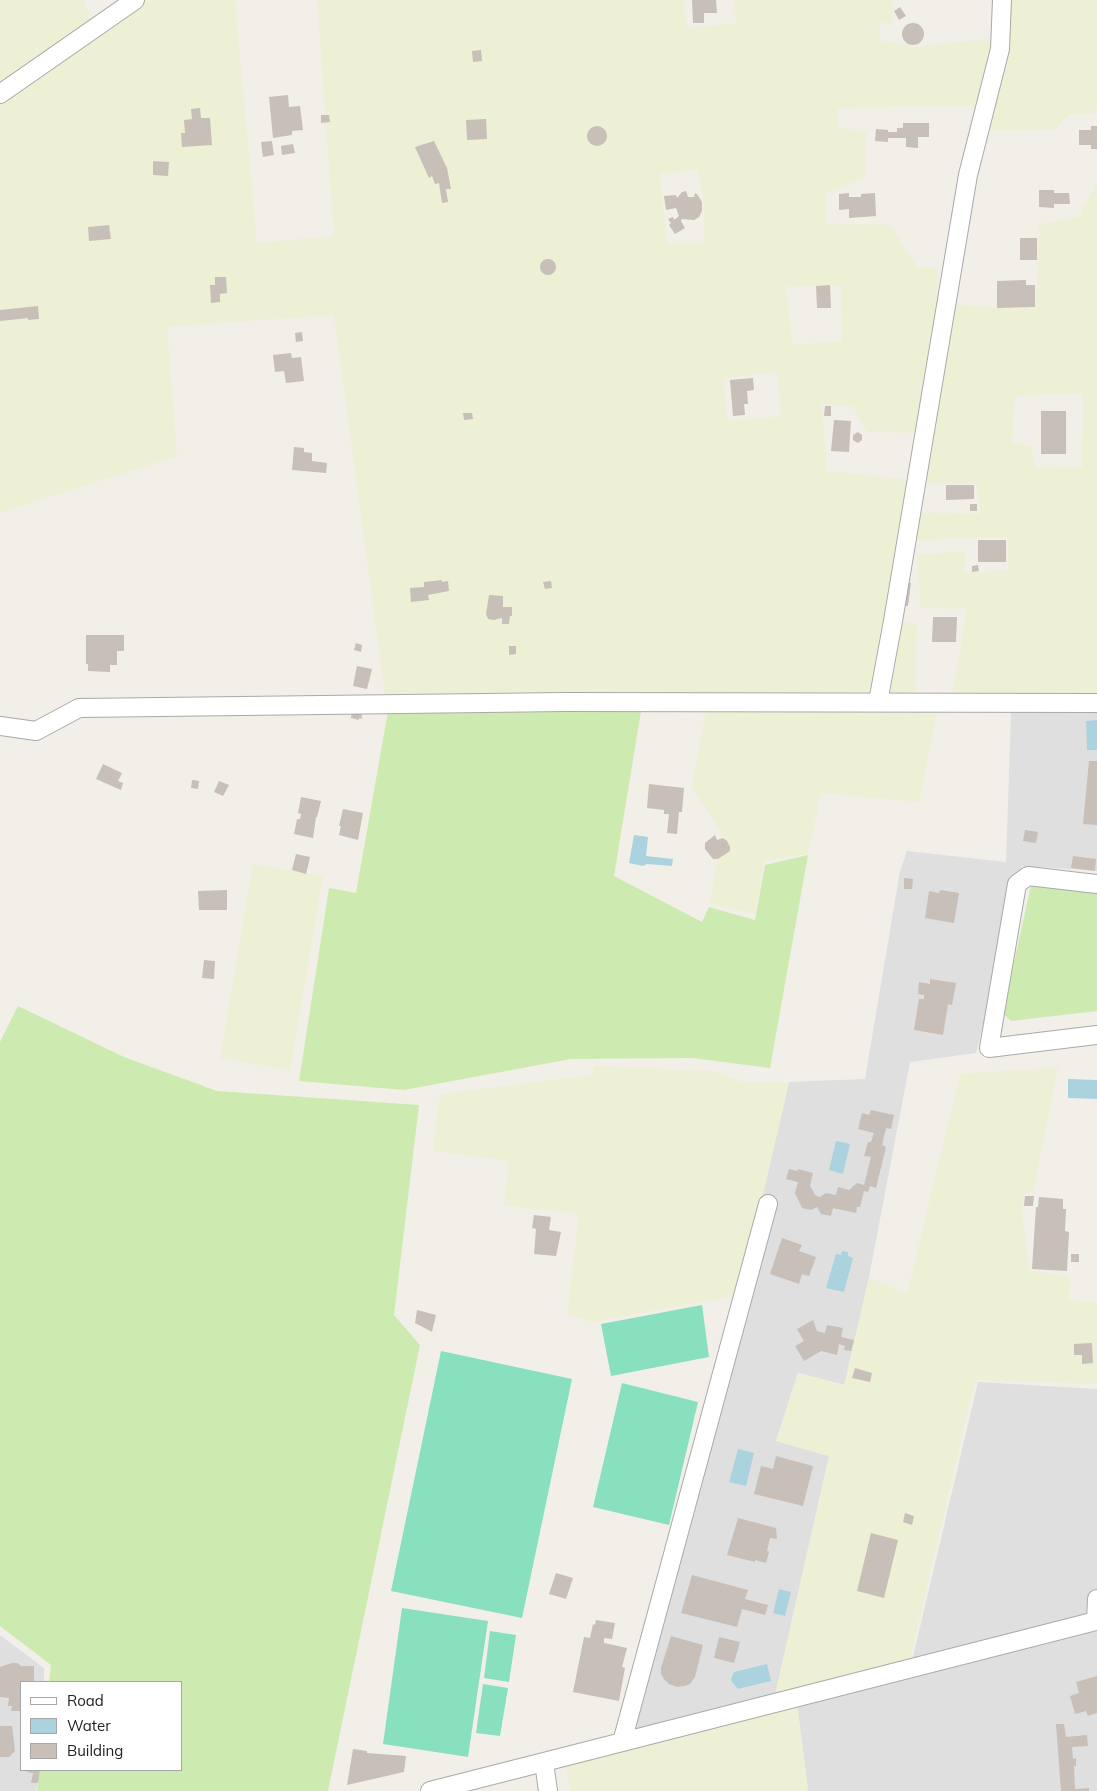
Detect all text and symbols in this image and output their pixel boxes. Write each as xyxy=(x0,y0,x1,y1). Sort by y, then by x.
legend xyxy=(20,1681,182,1771)
text: Road xyxy=(67,1691,104,1710)
text: Water xyxy=(67,1716,111,1735)
text: Building xyxy=(67,1741,123,1760)

